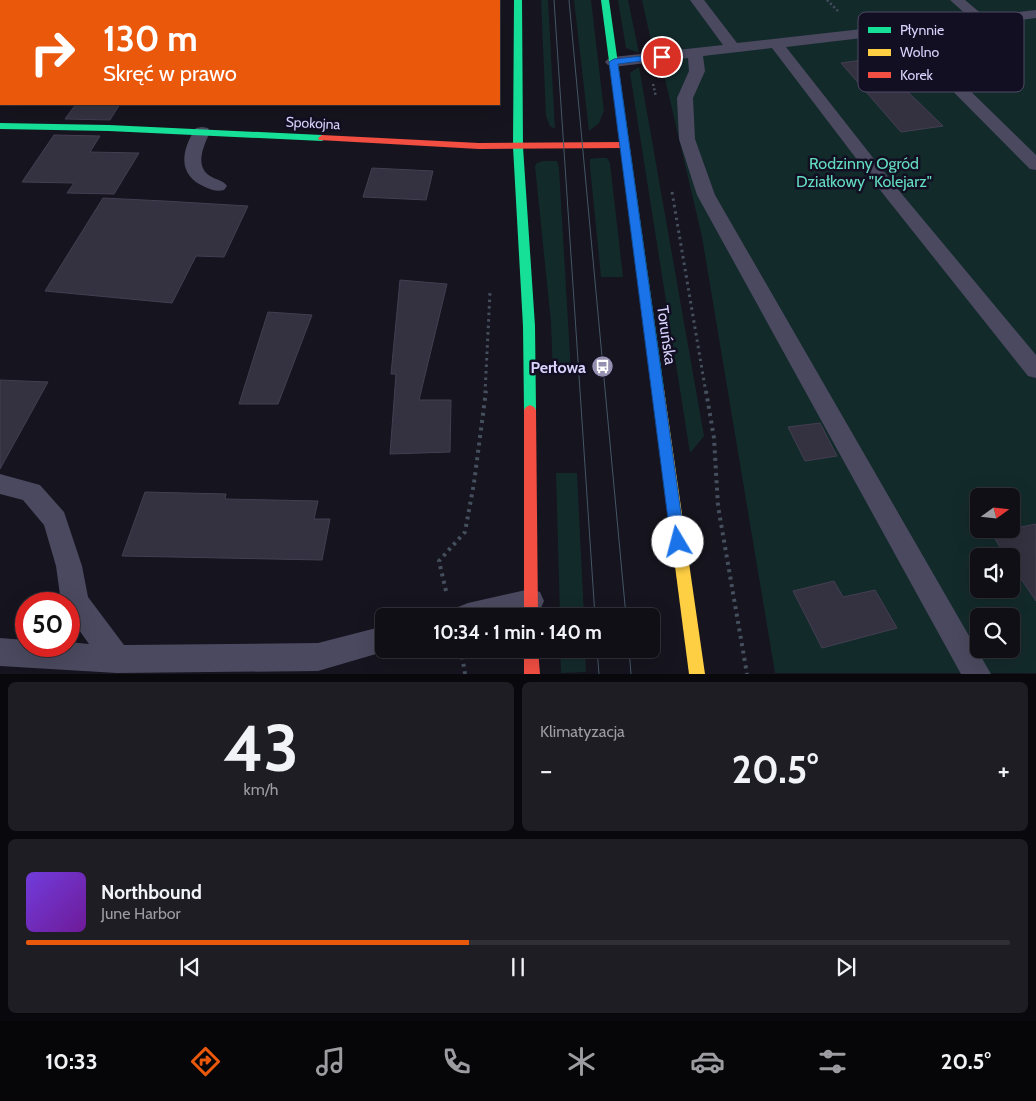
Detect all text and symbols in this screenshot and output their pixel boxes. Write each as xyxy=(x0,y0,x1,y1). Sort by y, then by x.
legend xyxy=(858,12,1024,92)
text: 130 m xyxy=(103,17,198,60)
icon: right xyxy=(20,20,85,85)
text: Płynnie xyxy=(900,21,944,39)
pin xyxy=(641,36,683,78)
icon: arrive xyxy=(648,43,676,71)
text: Wolno xyxy=(900,43,940,61)
text: Skręć w prawo xyxy=(103,60,237,87)
text: Korek xyxy=(900,66,934,84)
street label: Spokojna xyxy=(285,113,341,133)
park label: Rodzinny Ogród Działkowy "Kolejarz" xyxy=(796,154,932,191)
street label: Toruńska xyxy=(653,304,680,366)
bus stop icon: Perłowa xyxy=(590,355,614,379)
place label: Perłowa xyxy=(530,358,586,377)
north arrow xyxy=(970,488,1020,538)
map controls xyxy=(970,488,1020,658)
position arrow xyxy=(651,515,703,567)
button: sound xyxy=(970,548,1020,598)
speed limit sign: 50 xyxy=(15,592,80,657)
button: search xyxy=(970,608,1020,658)
text: 10:34 · 1 min · 140 m xyxy=(433,621,602,644)
text: 43 xyxy=(223,708,299,787)
text: Klimatyzacja xyxy=(540,722,625,741)
text: 20.5° xyxy=(732,746,818,793)
text: − xyxy=(540,753,552,787)
text: + xyxy=(998,753,1010,787)
text: km/h xyxy=(243,780,279,799)
text: Northbound xyxy=(101,881,202,904)
text: June Harbor xyxy=(101,904,181,923)
icon: previous xyxy=(176,953,204,981)
icon: pause xyxy=(504,953,532,981)
icon: next xyxy=(832,953,860,981)
icon: directions xyxy=(188,1044,223,1079)
icon: music xyxy=(313,1044,348,1079)
icon: phone xyxy=(439,1044,474,1079)
icon: climate xyxy=(564,1044,599,1079)
icon: car xyxy=(690,1044,725,1079)
icon: filters xyxy=(815,1044,850,1079)
text: 10:33 xyxy=(45,1048,97,1075)
text: 20.5° xyxy=(941,1048,991,1075)

